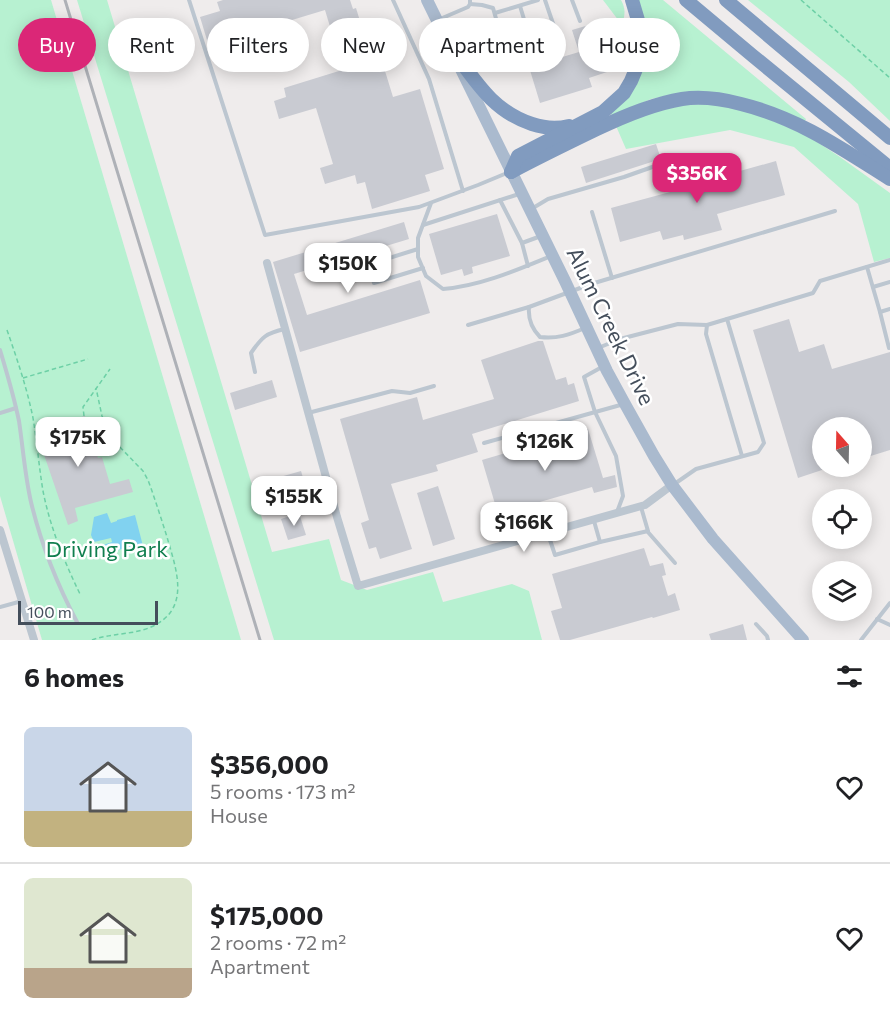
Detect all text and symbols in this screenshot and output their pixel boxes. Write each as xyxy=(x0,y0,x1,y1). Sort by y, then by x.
chip: Buy xyxy=(18,18,96,72)
chip: Rent xyxy=(108,18,195,72)
chip: Filters xyxy=(207,18,309,72)
chip: New xyxy=(321,18,407,72)
chip: Apartment xyxy=(419,18,566,72)
chip: House xyxy=(578,18,680,72)
pin: $356K xyxy=(655,153,739,204)
text: $356K xyxy=(666,160,728,184)
street label: Alum Creek Drive xyxy=(562,242,661,409)
pin: $150K xyxy=(306,243,390,294)
text: $150K xyxy=(318,250,378,274)
pin: $175K xyxy=(36,417,120,468)
north arrow xyxy=(812,417,872,477)
map controls xyxy=(812,417,872,621)
pin: $126K xyxy=(503,421,587,472)
text: $175K xyxy=(49,424,107,448)
text: $126K xyxy=(516,428,574,452)
pin: $155K xyxy=(252,476,336,527)
text: $155K xyxy=(265,483,323,507)
button: locate xyxy=(812,489,872,549)
pin: $166K xyxy=(482,502,566,553)
text: $166K xyxy=(494,509,554,533)
park label: Driving Park xyxy=(46,535,168,562)
button: layers xyxy=(812,561,872,621)
scale bar xyxy=(18,598,158,626)
text: 100 m xyxy=(27,602,72,621)
icon: filters xyxy=(833,660,866,693)
text: 6 homes xyxy=(24,661,124,692)
text: $356,000 xyxy=(210,748,329,779)
icon: home xyxy=(72,751,144,823)
icon: heart xyxy=(833,771,866,804)
text: 5 rooms · 173 m² xyxy=(210,779,356,803)
text: House xyxy=(210,803,268,827)
text: $175,000 xyxy=(210,899,324,930)
icon: home xyxy=(72,902,144,974)
icon: heart xyxy=(833,922,866,955)
text: 2 rooms · 72 m² xyxy=(210,930,346,954)
text: Apartment xyxy=(210,954,310,978)

